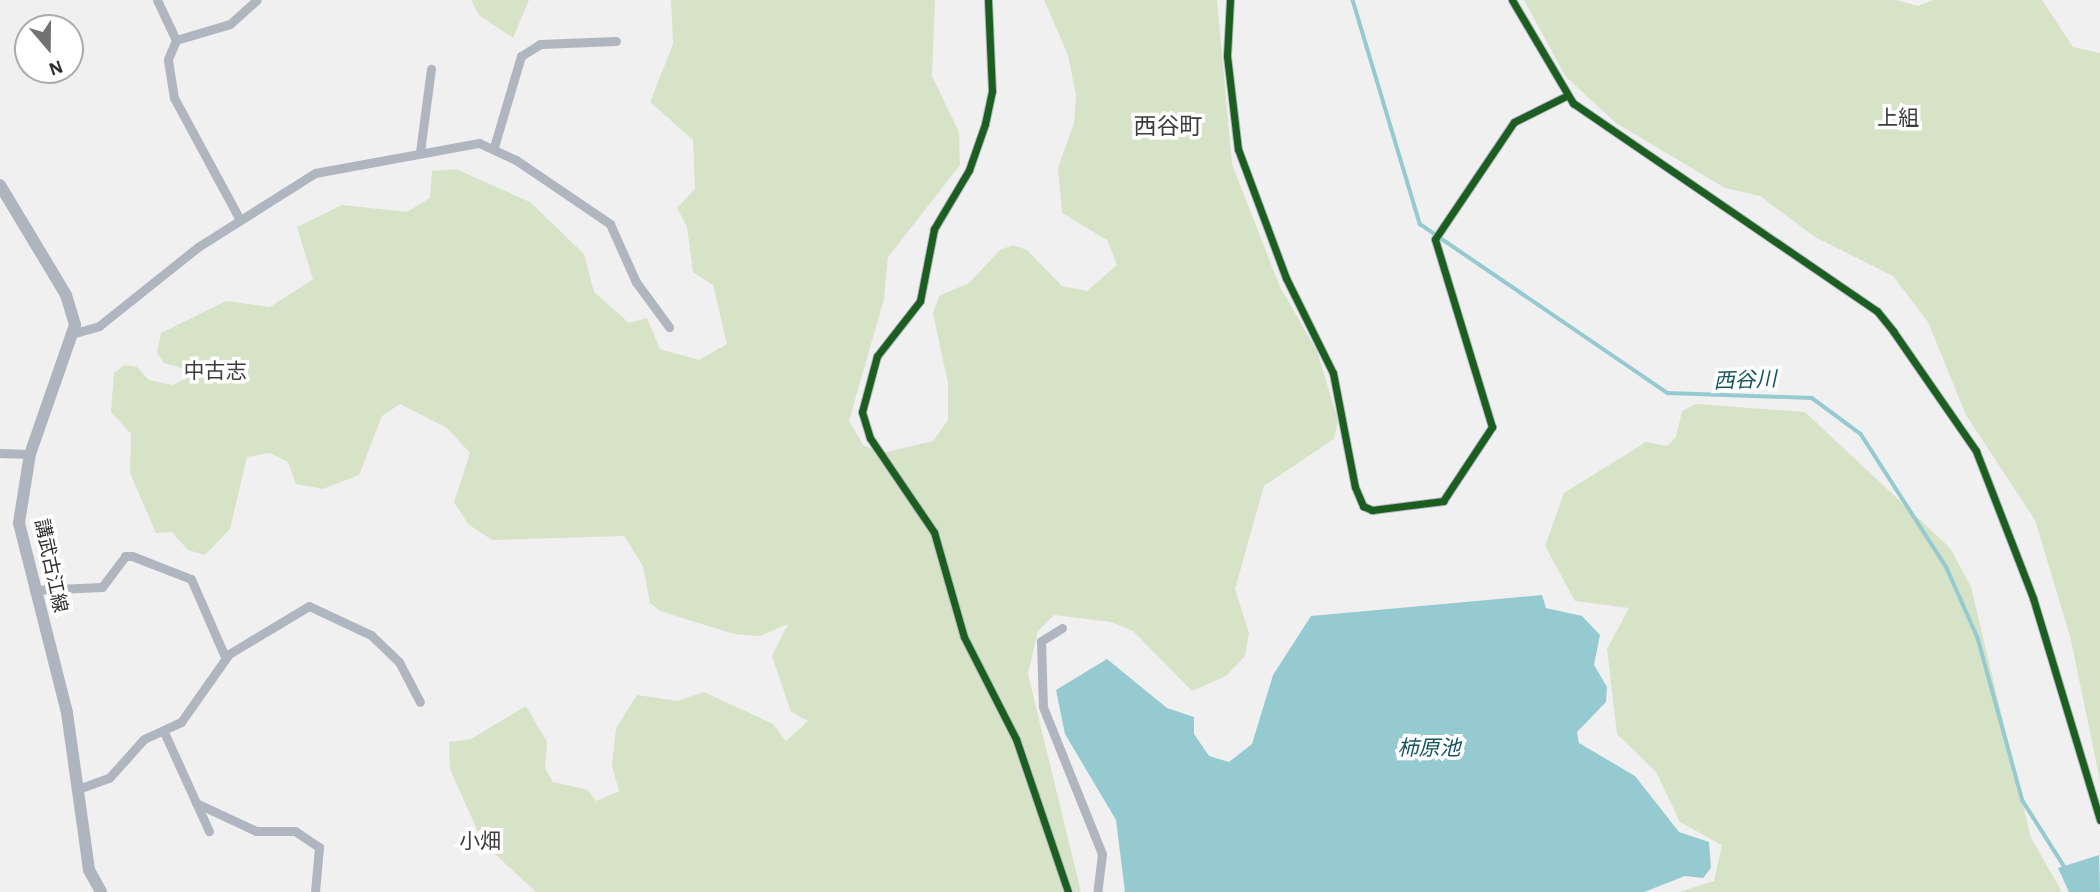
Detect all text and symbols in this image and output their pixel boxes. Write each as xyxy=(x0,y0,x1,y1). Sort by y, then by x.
north arrow xyxy=(14,14,84,84)
text: N xyxy=(46,56,65,79)
district label: 上組 xyxy=(1877,106,1919,132)
district label: 西谷町 xyxy=(1134,114,1202,142)
district label: 中古志 xyxy=(184,359,246,385)
water label: 西谷川 xyxy=(1713,367,1777,395)
street label: 講武古江線 xyxy=(29,517,71,615)
water label: 柿原池 xyxy=(1398,736,1460,762)
district label: 小畑 xyxy=(459,829,501,855)

